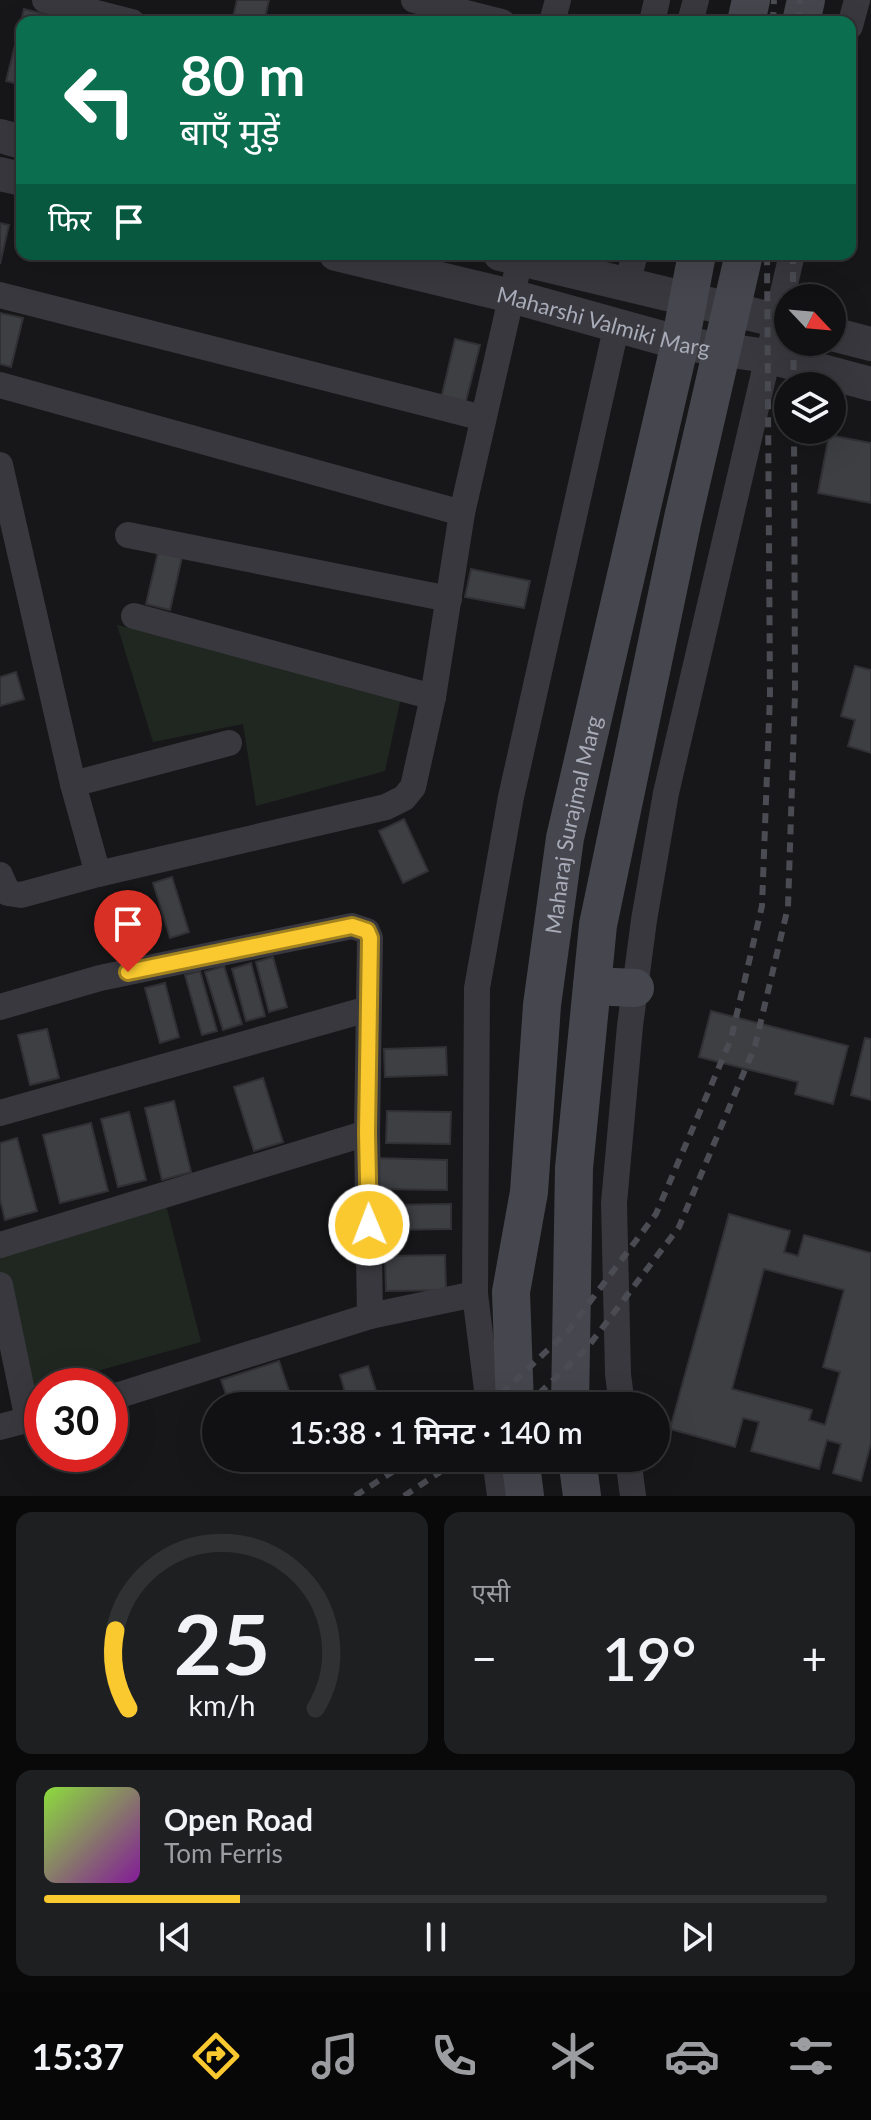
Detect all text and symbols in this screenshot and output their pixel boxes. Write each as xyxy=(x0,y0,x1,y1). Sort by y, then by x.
text: 80 m xyxy=(180,41,305,108)
icon: left xyxy=(48,48,152,152)
text: बाएँ मुड़ें xyxy=(180,109,280,153)
icon: arrive xyxy=(107,200,151,244)
text: फिर xyxy=(48,201,91,237)
street label: Maharshi Valmiki Marg xyxy=(495,280,712,361)
north arrow xyxy=(774,284,846,356)
map controls xyxy=(774,284,846,444)
button: layers xyxy=(774,372,846,444)
street label: Maharaj Surajmal Marg xyxy=(538,713,607,936)
pin xyxy=(94,890,162,972)
icon: arrive xyxy=(106,902,150,946)
position arrow xyxy=(327,1183,411,1267)
speed limit sign: 30 xyxy=(24,1368,128,1472)
text: 15:38 · 1 मिनट · 140 m xyxy=(289,1414,583,1450)
text: एसी xyxy=(472,1576,510,1608)
text: 25 xyxy=(174,1593,270,1693)
text: 19° xyxy=(602,1622,697,1694)
text: − xyxy=(472,1632,497,1684)
text: + xyxy=(801,1632,827,1684)
text: km/h xyxy=(188,1688,255,1722)
text: Open Road xyxy=(164,1801,313,1837)
text: Tom Ferris xyxy=(164,1837,283,1869)
icon: previous xyxy=(153,1915,197,1959)
icon: pause xyxy=(414,1915,458,1959)
icon: next xyxy=(675,1915,719,1959)
icon: directions xyxy=(188,2028,244,2084)
icon: music xyxy=(307,2028,363,2084)
icon: phone xyxy=(426,2028,482,2084)
icon: climate xyxy=(545,2028,601,2084)
icon: car xyxy=(664,2028,720,2084)
icon: filters xyxy=(783,2028,839,2084)
text: 15:37 xyxy=(32,2034,124,2078)

